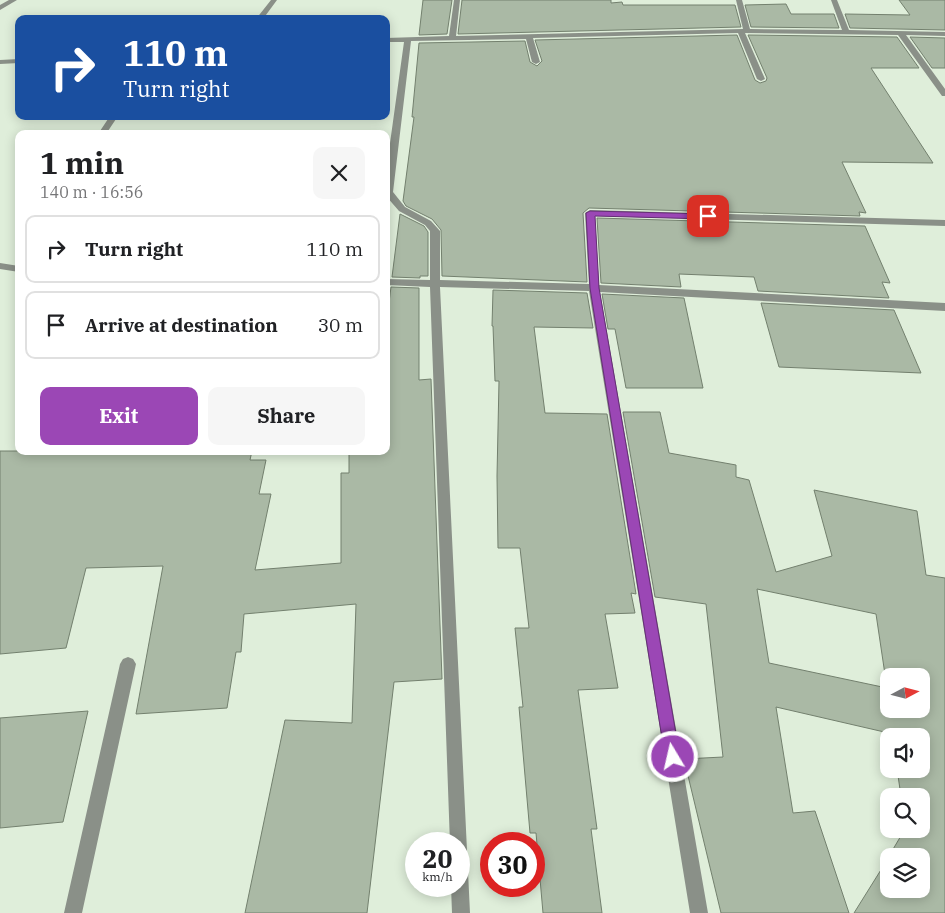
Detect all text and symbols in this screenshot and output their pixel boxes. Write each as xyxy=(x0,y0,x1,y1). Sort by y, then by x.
text: 110 m xyxy=(123,30,228,76)
icon: right xyxy=(40,35,105,100)
text: Turn right xyxy=(123,74,230,103)
text: 1 min xyxy=(40,143,124,182)
button: close xyxy=(313,147,365,199)
text: 140 m · 16:56 xyxy=(40,182,143,202)
pin xyxy=(687,195,729,237)
icon: arrive xyxy=(694,202,722,230)
icon: right xyxy=(42,235,70,263)
text: Turn right xyxy=(85,237,183,261)
text: 110 m xyxy=(306,237,363,261)
icon: arrive xyxy=(42,311,70,339)
text: Arrive at destination xyxy=(85,313,278,337)
text: 30 m xyxy=(318,313,363,337)
button: Exit xyxy=(40,387,198,445)
button: Share xyxy=(208,387,365,445)
north arrow xyxy=(880,668,930,718)
map controls xyxy=(880,668,930,898)
button: sound xyxy=(880,728,930,778)
position arrow xyxy=(646,730,698,782)
button: search xyxy=(880,788,930,838)
speed limit sign: 30 xyxy=(480,832,545,897)
text: 20 xyxy=(422,842,453,875)
button: layers xyxy=(880,848,930,898)
text: km/h xyxy=(422,869,453,884)

